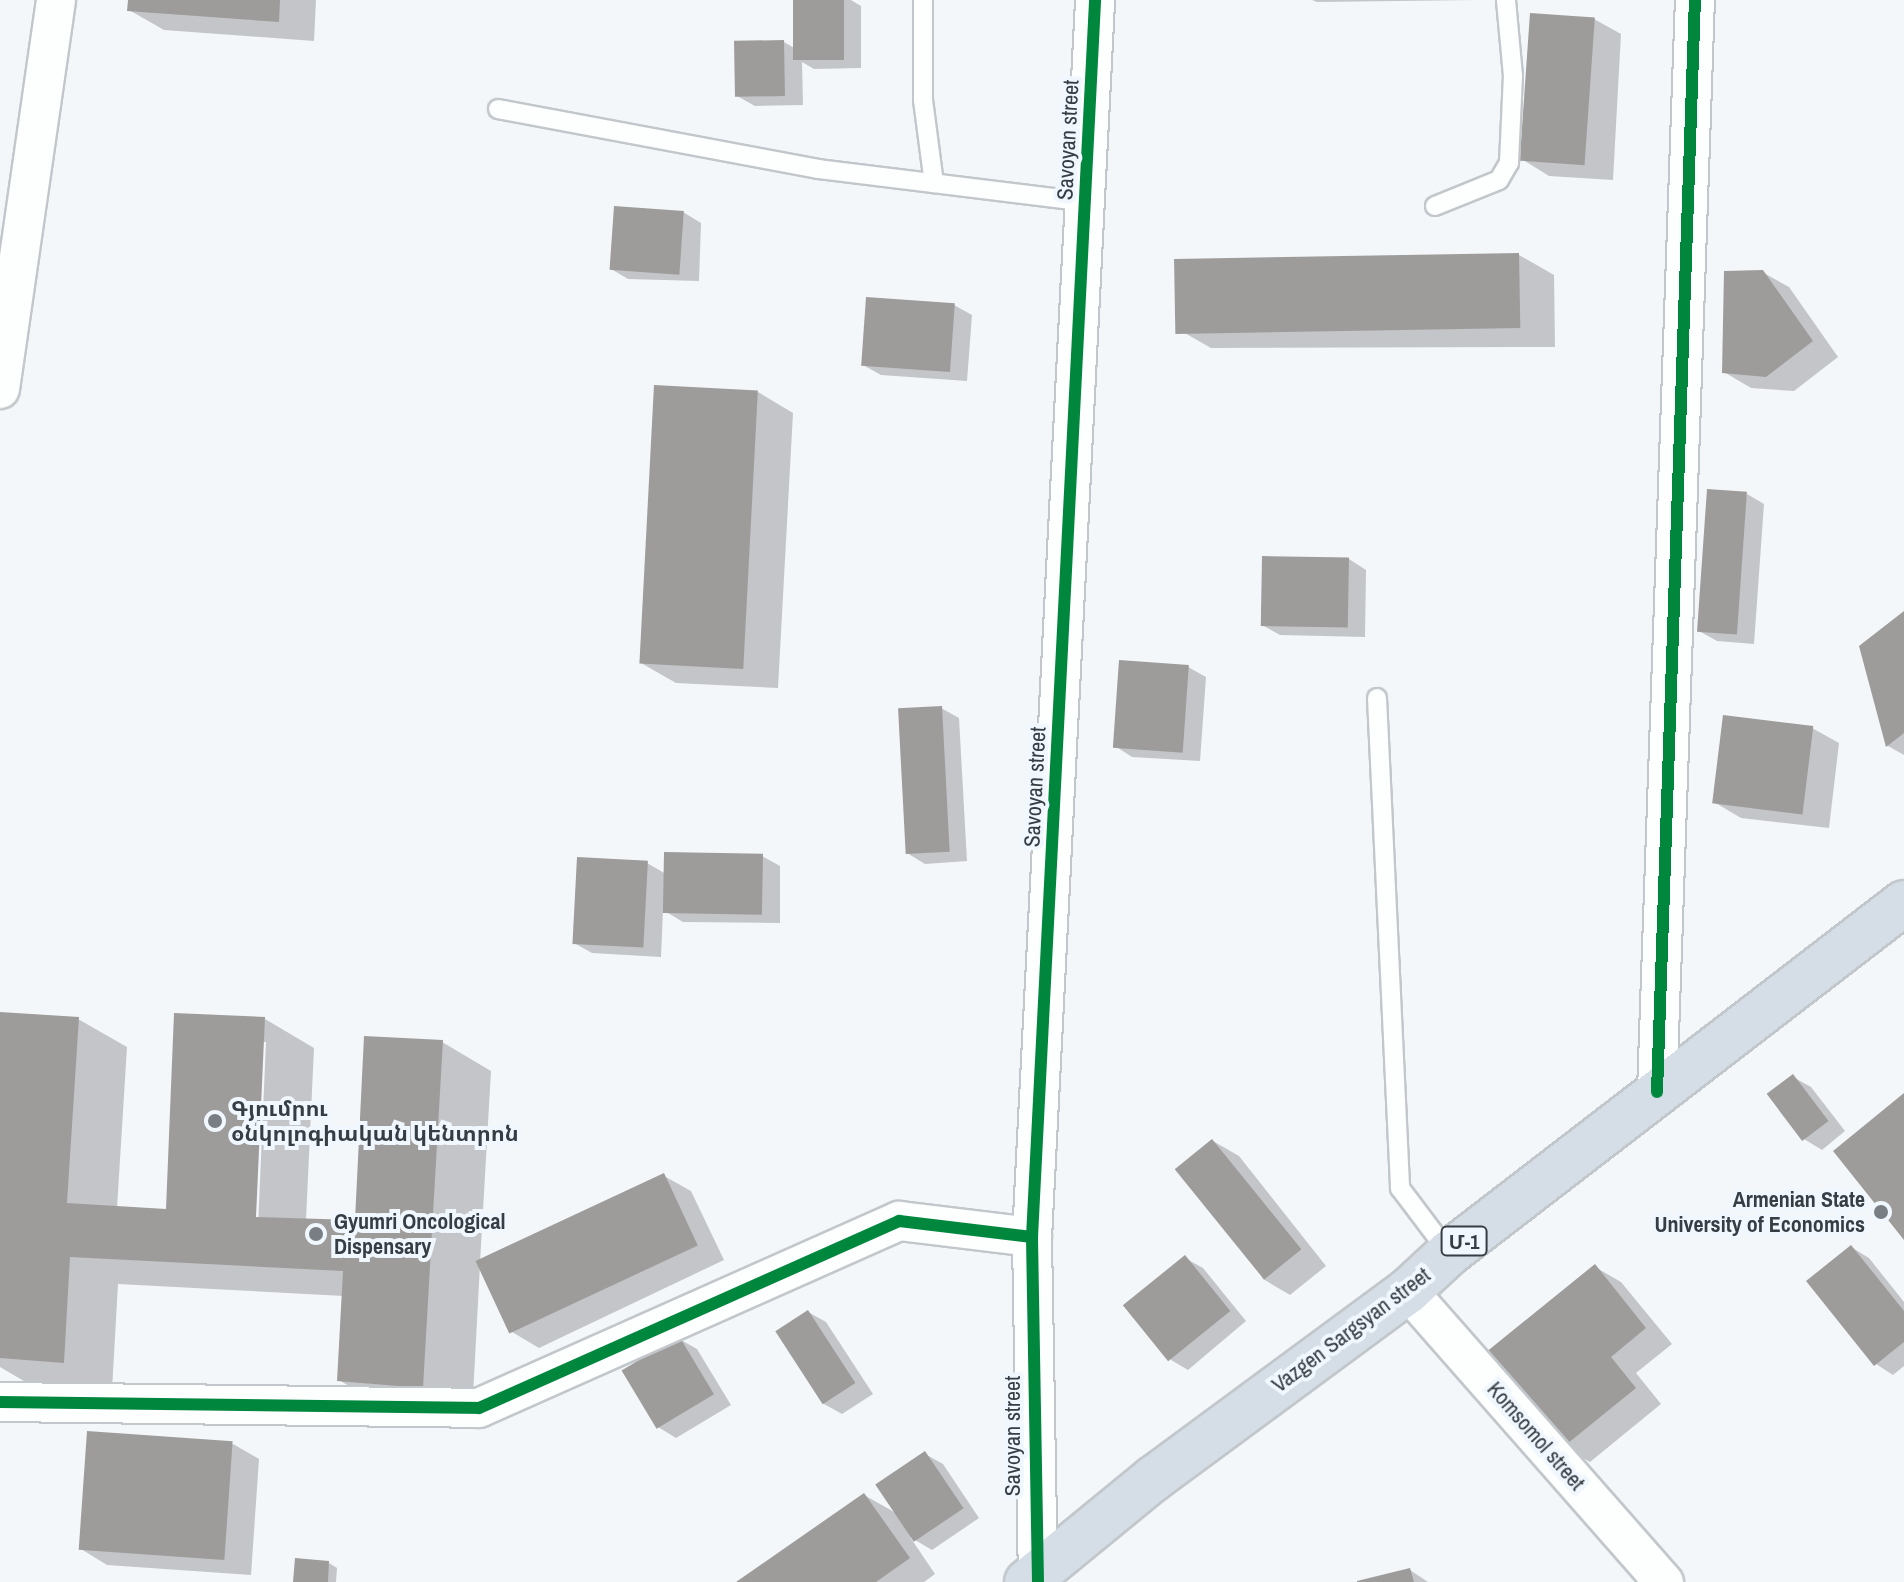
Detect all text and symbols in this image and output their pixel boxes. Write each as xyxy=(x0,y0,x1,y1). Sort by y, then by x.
street label: Savoyan street xyxy=(1052,79,1084,201)
street label: Savoyan street xyxy=(1019,726,1051,848)
place label: Գյումրու օնկոլոգիական կենտրոն xyxy=(231,1095,519,1146)
marker: Գյումրու օնկոլոգիական կենտրոն xyxy=(206,1112,224,1130)
place label: Armenian State University of Economics xyxy=(1654,1186,1865,1238)
marker: Armenian State University of Economics xyxy=(1872,1203,1890,1221)
place label: Gyumri Oncological Dispensary xyxy=(334,1208,505,1260)
marker: Gyumri Oncological Dispensary xyxy=(305,1223,327,1245)
road number: Մ-1 xyxy=(1440,1225,1488,1257)
street label: Vazgen Sargsyan street xyxy=(1267,1262,1435,1398)
street label: Savoyan street xyxy=(1000,1376,1026,1496)
street label: Komsomol street xyxy=(1482,1376,1590,1496)

